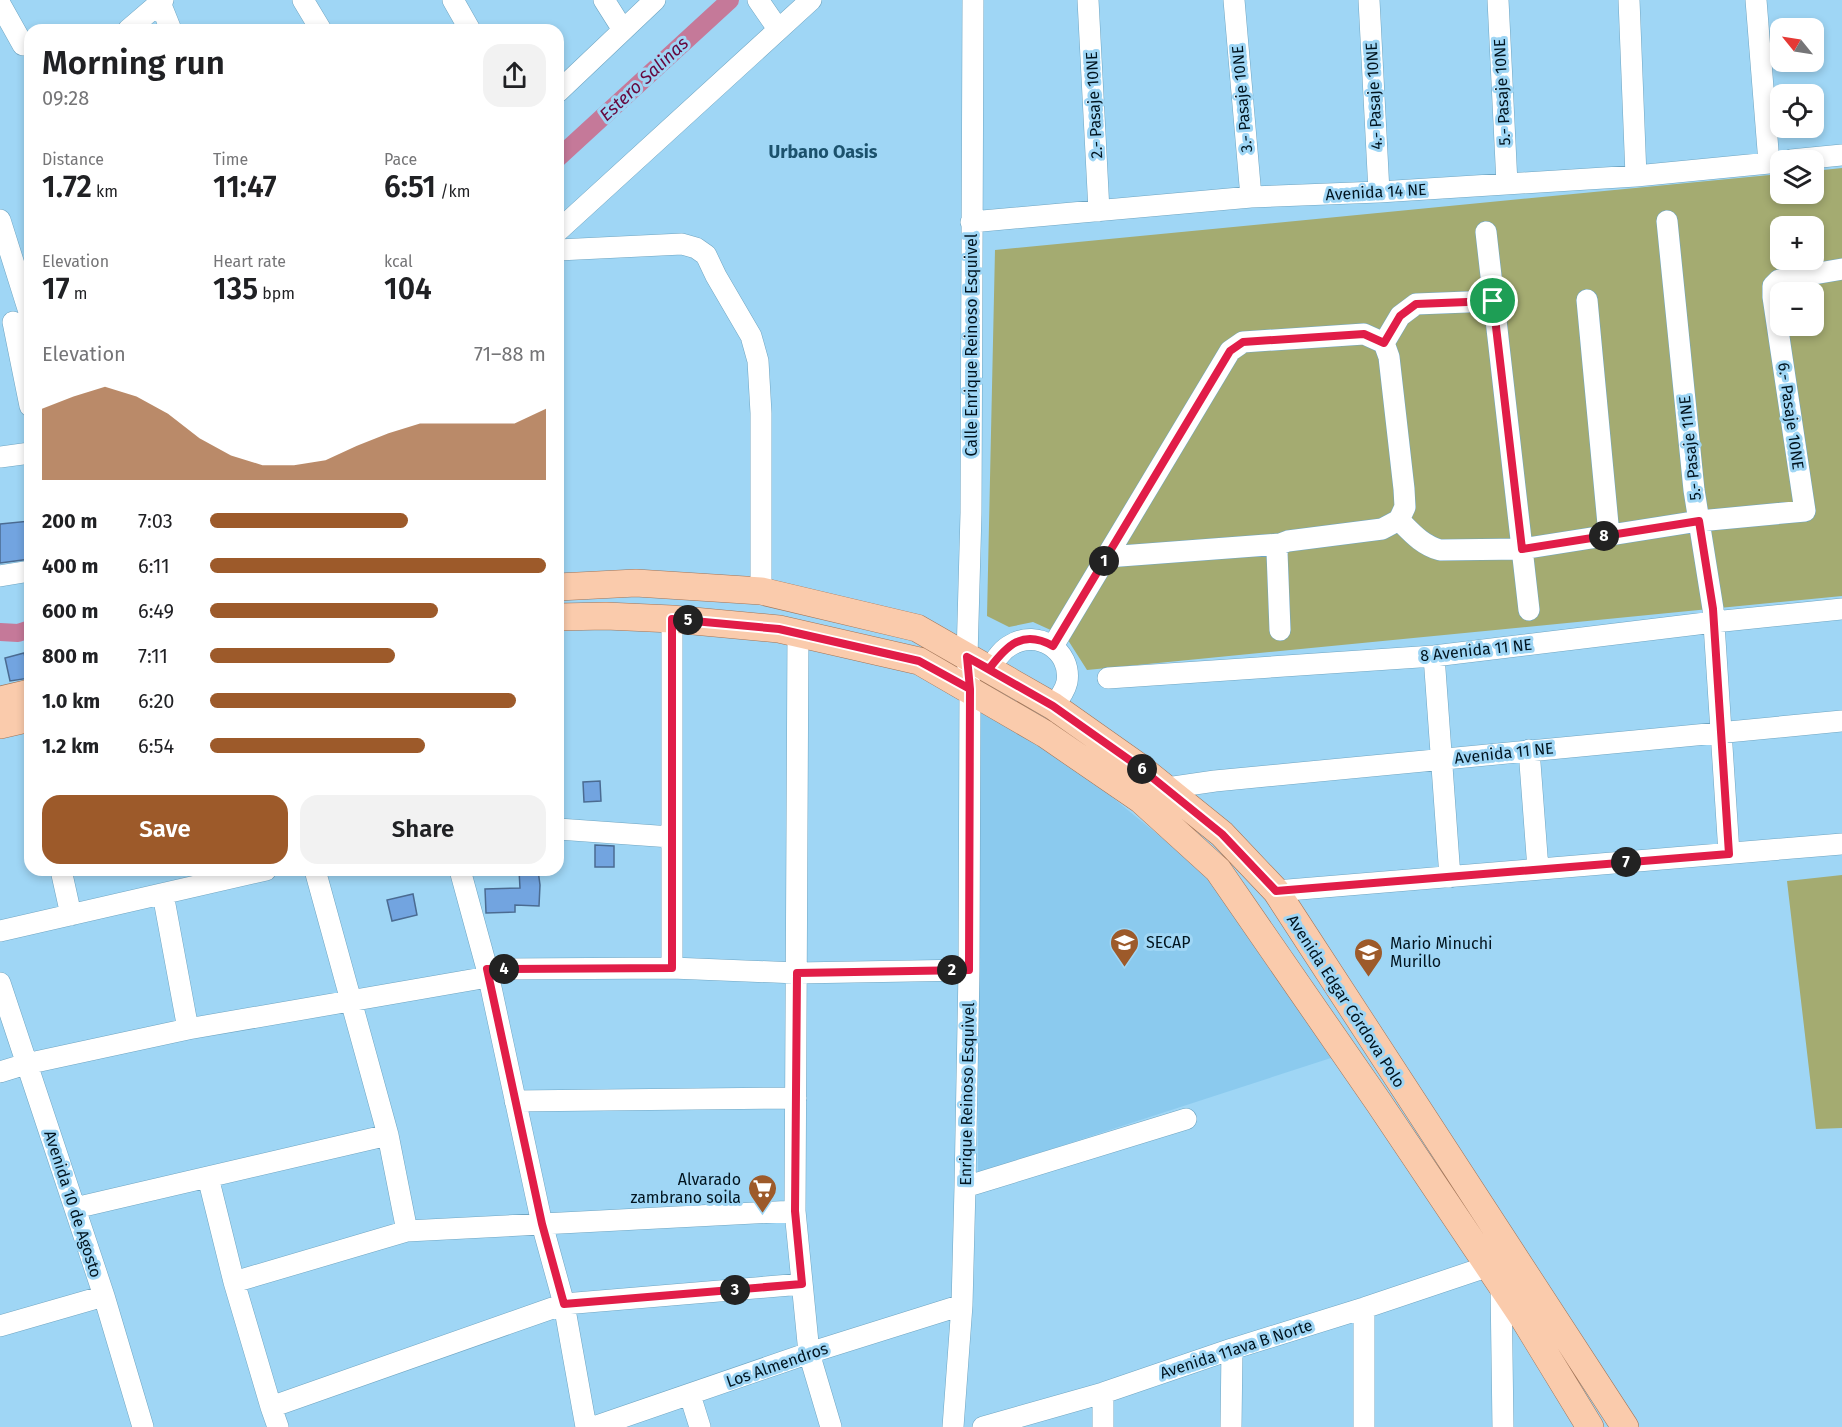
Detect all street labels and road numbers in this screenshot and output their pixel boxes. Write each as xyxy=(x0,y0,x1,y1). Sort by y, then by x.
street label: 5.- Pasaje 10NE xyxy=(1490,38,1514,146)
street label: 4.- Pasaje 10NE xyxy=(1362,42,1386,150)
street label: 3.- Pasaje 10NE xyxy=(1228,45,1256,153)
street label: 2.- Pasaje 10NE xyxy=(1082,51,1106,159)
street label: Avenida 14 NE xyxy=(1325,180,1427,204)
street label: Calle Enrique Reinoso Esquivel xyxy=(962,233,981,456)
street label: 6.- Pasaje 10NE xyxy=(1774,361,1808,471)
street label: 5.- Pasaje 11NE xyxy=(1675,395,1705,501)
street label: 8 Avenida 11 NE xyxy=(1419,635,1533,665)
street label: Avenida 11 NE xyxy=(1454,738,1554,768)
street label: Avenida Edgar Córdova Polo xyxy=(1283,911,1409,1091)
street label: Enrique Reinoso Esquivel xyxy=(956,1002,978,1186)
street label: Avenida 10 de Agosto xyxy=(40,1128,106,1280)
street label: Avenida 11ava B Norte xyxy=(1157,1315,1315,1383)
street label: Los Almendros xyxy=(724,1339,830,1391)

